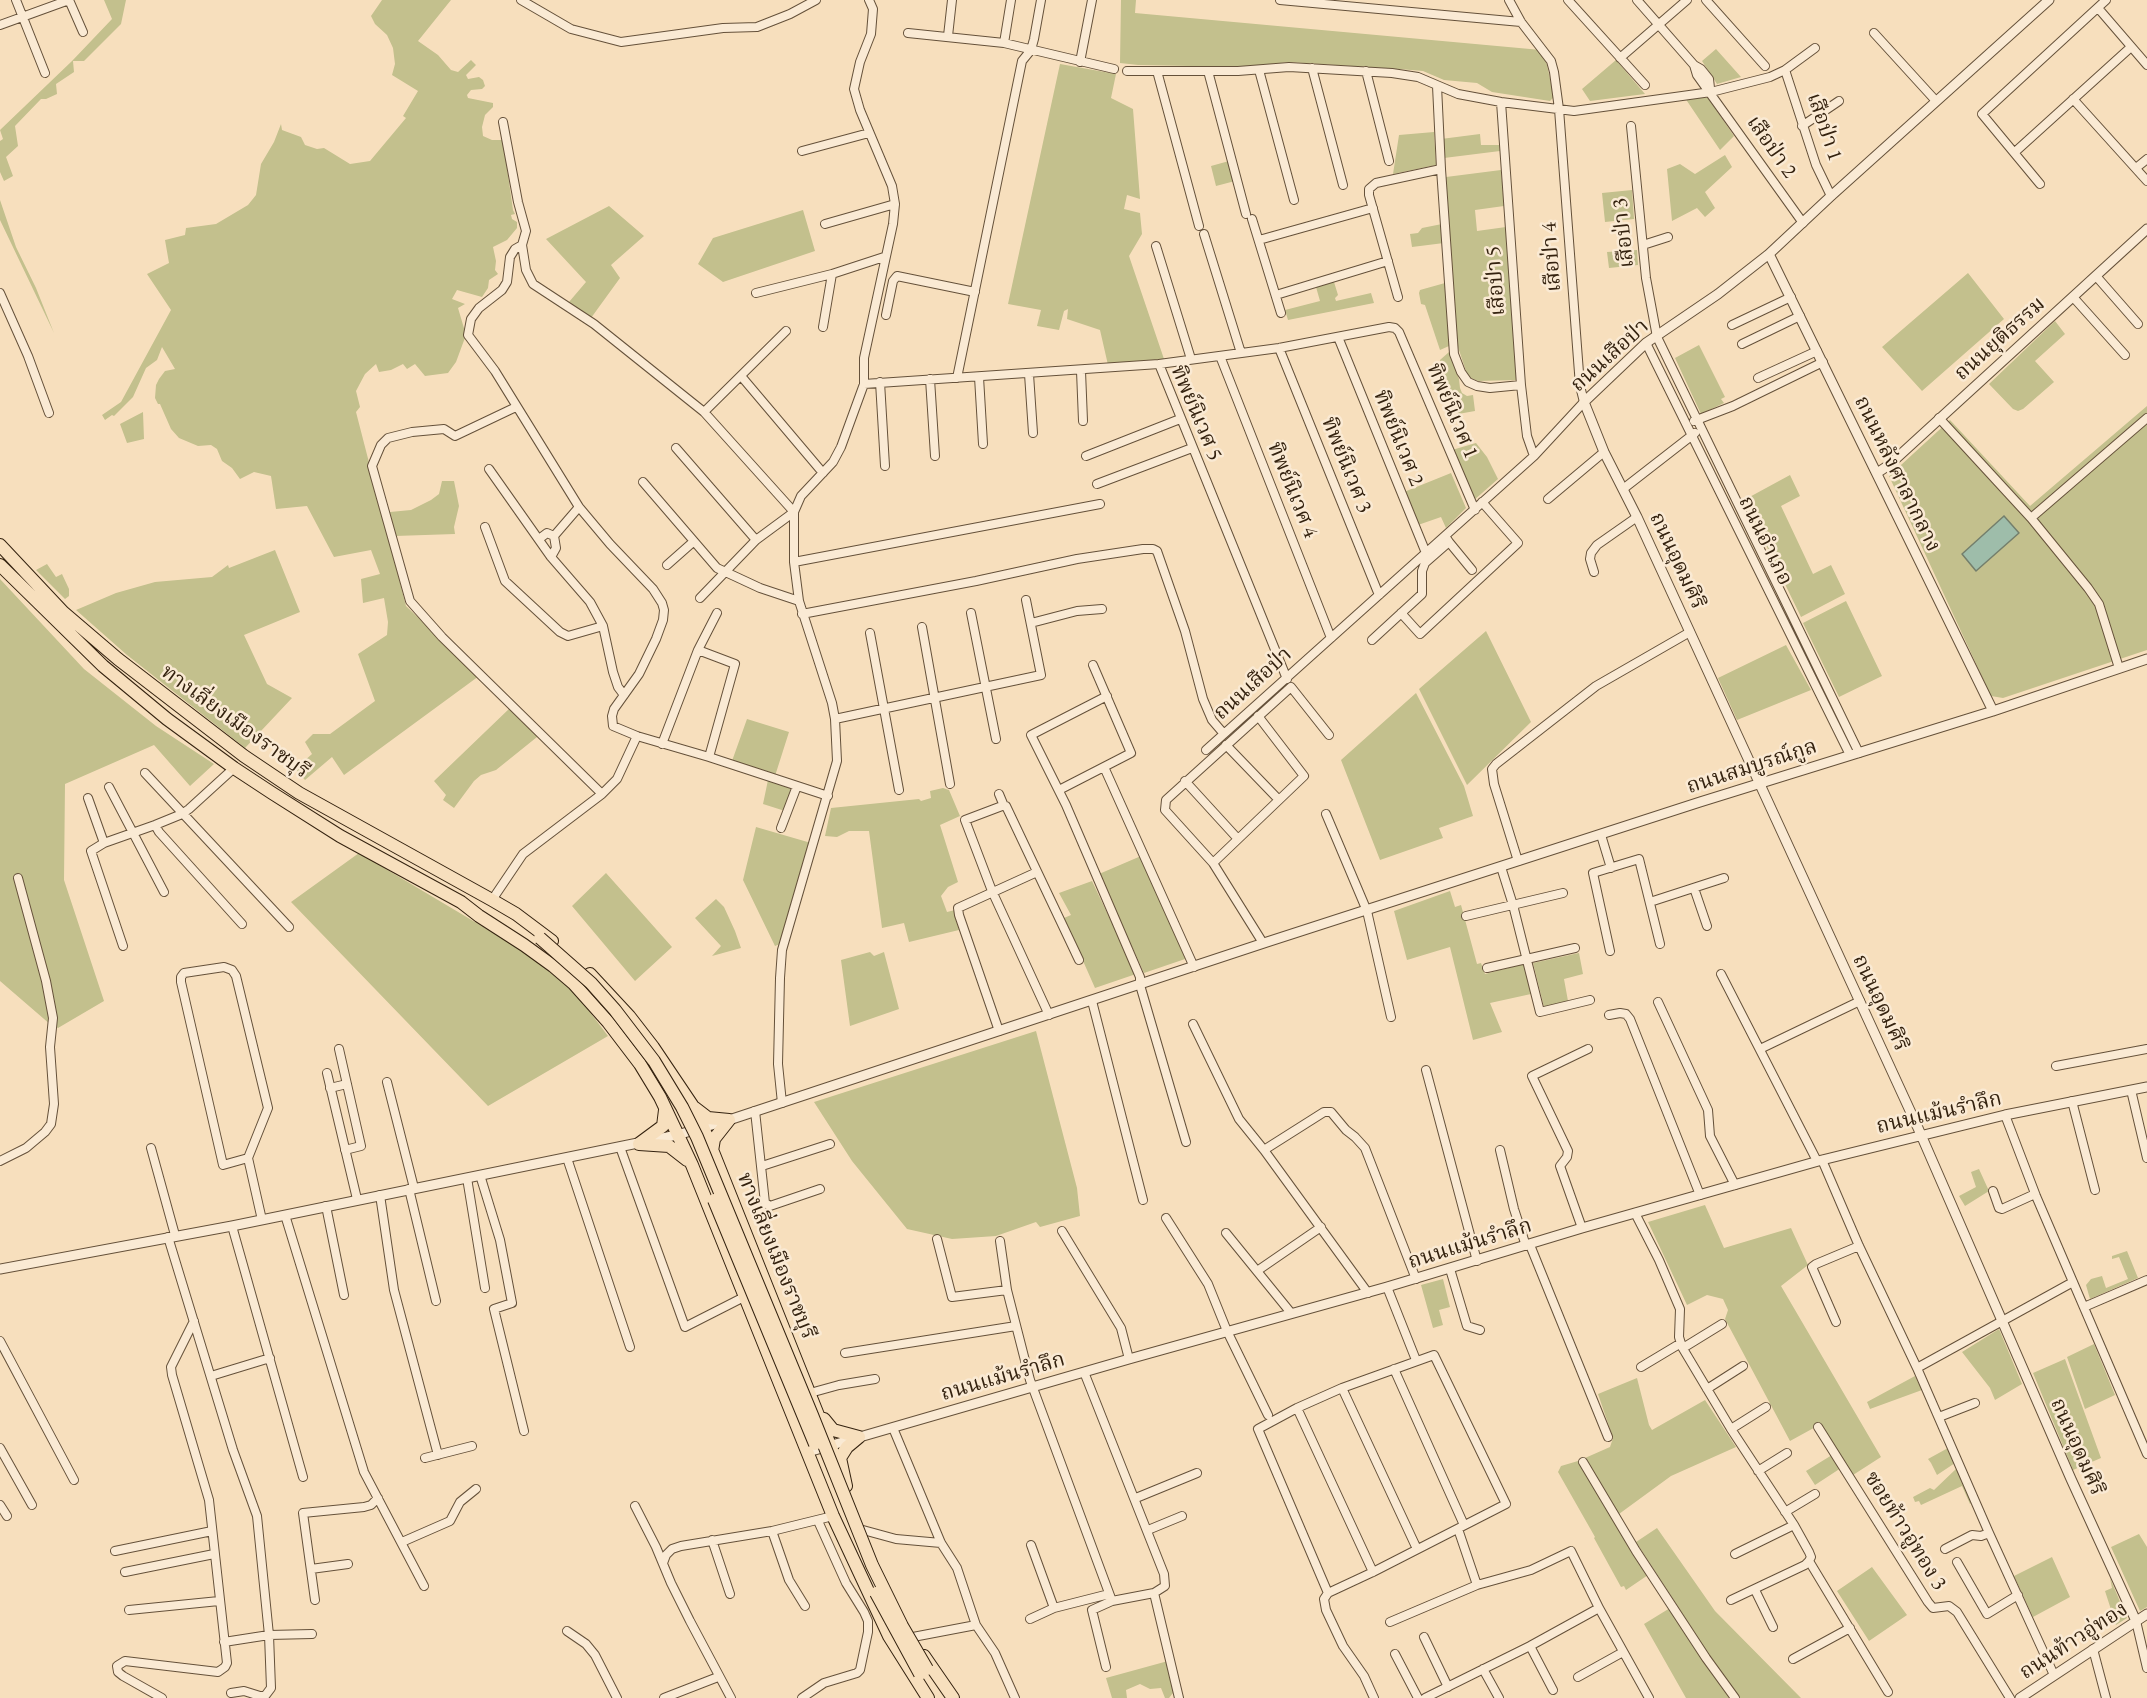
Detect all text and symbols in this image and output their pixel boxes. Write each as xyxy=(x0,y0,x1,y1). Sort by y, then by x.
street label: เสือป่า 1 xyxy=(1801,90,1847,164)
street label: เสือป่า 2 xyxy=(1741,111,1801,183)
street label: เสือป่า 3 xyxy=(1608,197,1640,269)
street label: เสือป่า 4 xyxy=(1537,221,1567,293)
street label: เสือป่า 5 xyxy=(1481,245,1511,317)
street label: ถนนยุติธรรม xyxy=(1950,292,2050,386)
street label: ถนนเสือป่า xyxy=(1566,314,1654,398)
street label: ทิพย์นิเวศ 1 xyxy=(1421,360,1483,462)
street label: ทิพย์นิเวศ 5 xyxy=(1165,362,1227,464)
street label: ทิพย์นิเวศ 2 xyxy=(1367,386,1429,490)
street label: ถนนหลังศาลากลาง xyxy=(1848,392,1946,556)
street label: ทิพย์นิเวศ 3 xyxy=(1315,413,1377,517)
street label: ทิพย์นิเวศ 4 xyxy=(1261,438,1323,542)
street label: ถนนอำเภอ xyxy=(1733,492,1797,590)
street label: ถนนอุดมศิริ xyxy=(1644,509,1710,613)
street label: ถนนเสือป่า xyxy=(1209,642,1297,726)
street label: ทางเลี่ยงเมืองราชบุรี xyxy=(156,660,314,784)
street label: ถนนสมบูรณ์กูล xyxy=(1684,734,1820,800)
street label: ถนนอุดมศิริ xyxy=(1847,951,1913,1055)
street label: ถนนแม้นรำลึก xyxy=(1874,1086,2004,1140)
street label: ทางเลี่ยงเมืองราชบุรี xyxy=(731,1169,821,1343)
street label: ถนนแม้นรำลึก xyxy=(1405,1213,1535,1275)
street label: ถนนแม้นรำลึก xyxy=(938,1347,1068,1407)
street label: ถนนอุดมศิริ xyxy=(2044,1394,2110,1500)
street label: ซอยท้าวอู่ทอง 3 xyxy=(1858,1467,1952,1595)
street label: ถนนท้าวอู่ทอง xyxy=(2015,1597,2133,1685)

